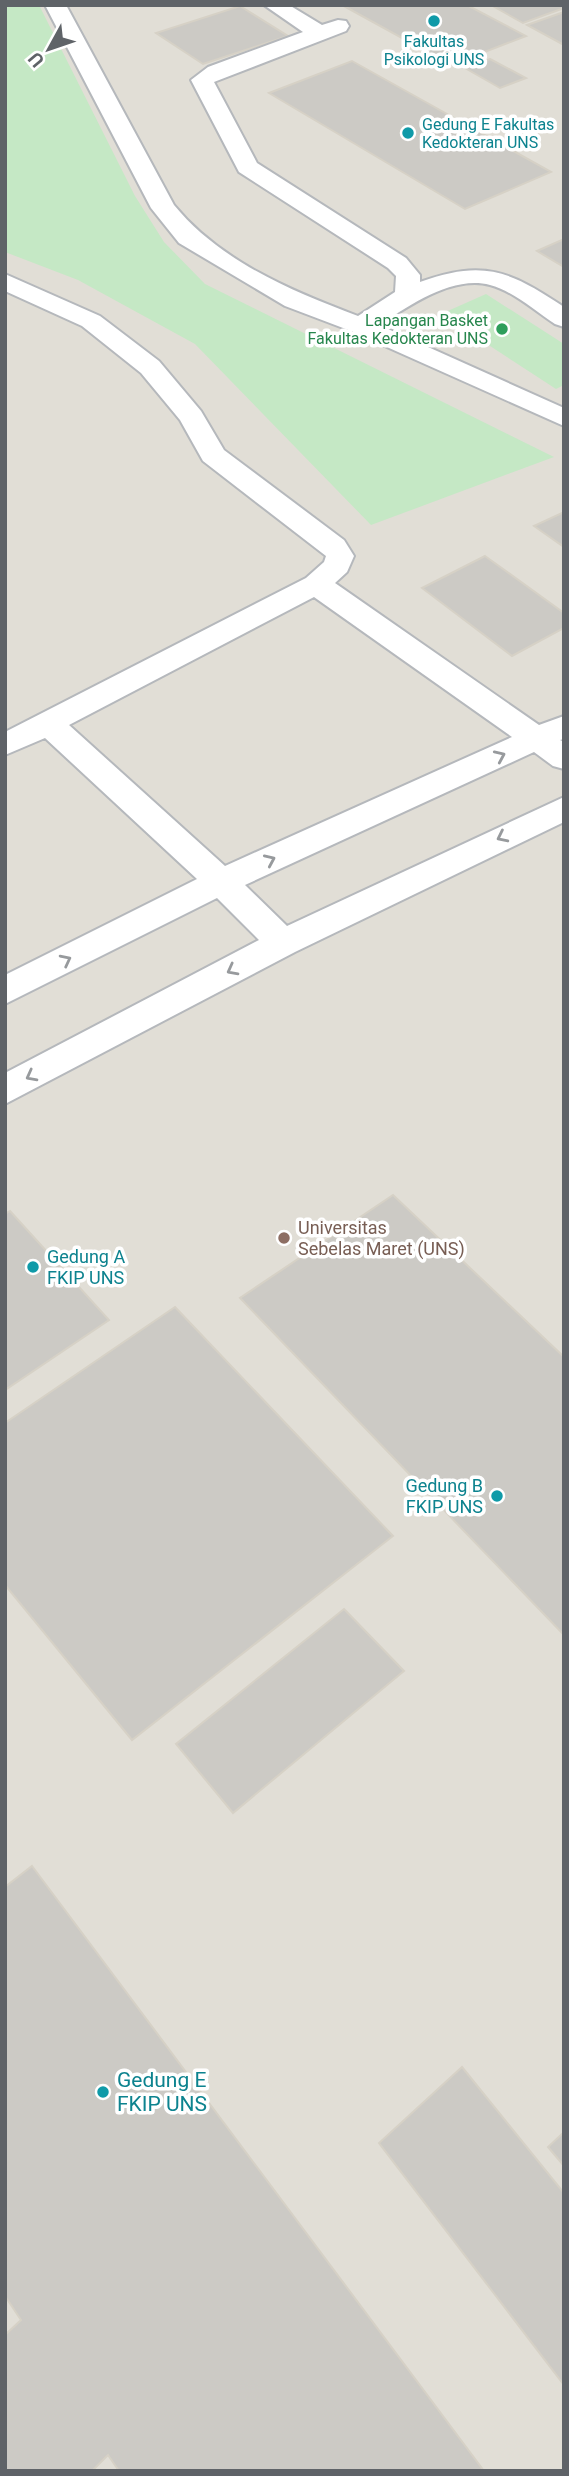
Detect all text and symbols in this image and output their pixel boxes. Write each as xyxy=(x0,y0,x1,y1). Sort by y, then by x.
marker: Fakultas Psikologi UNS xyxy=(426,13,442,29)
north arrow xyxy=(14,14,84,84)
place label: Fakultas Psikologi UNS xyxy=(384,32,484,69)
text: U xyxy=(24,47,49,72)
place label: Gedung E Fakultas Kedokteran UNS xyxy=(422,115,554,152)
marker: Gedung E Fakultas Kedokteran UNS xyxy=(400,125,416,141)
place label: Lapangan Basket Fakultas Kedokteran UNS xyxy=(308,311,488,348)
marker: Lapangan Basket Fakultas Kedokteran UNS xyxy=(494,321,510,337)
one-way arrow xyxy=(493,750,505,764)
one-way arrow xyxy=(497,829,509,843)
one-way arrow xyxy=(263,854,275,868)
one-way arrow xyxy=(59,955,71,969)
one-way arrow xyxy=(227,962,239,975)
one-way arrow xyxy=(26,1068,38,1081)
place label: Universitas Sebelas Maret (UNS) xyxy=(298,1217,465,1260)
marker: Universitas Sebelas Maret (UNS) xyxy=(276,1230,292,1246)
place label: Gedung A FKIP UNS xyxy=(47,1246,125,1288)
marker: Gedung A FKIP UNS xyxy=(25,1259,41,1275)
place label: Gedung B FKIP UNS xyxy=(405,1475,483,1517)
marker: Gedung B FKIP UNS xyxy=(489,1488,505,1504)
place label: Gedung E FKIP UNS xyxy=(117,2068,207,2116)
marker: Gedung E FKIP UNS xyxy=(95,2084,111,2100)

